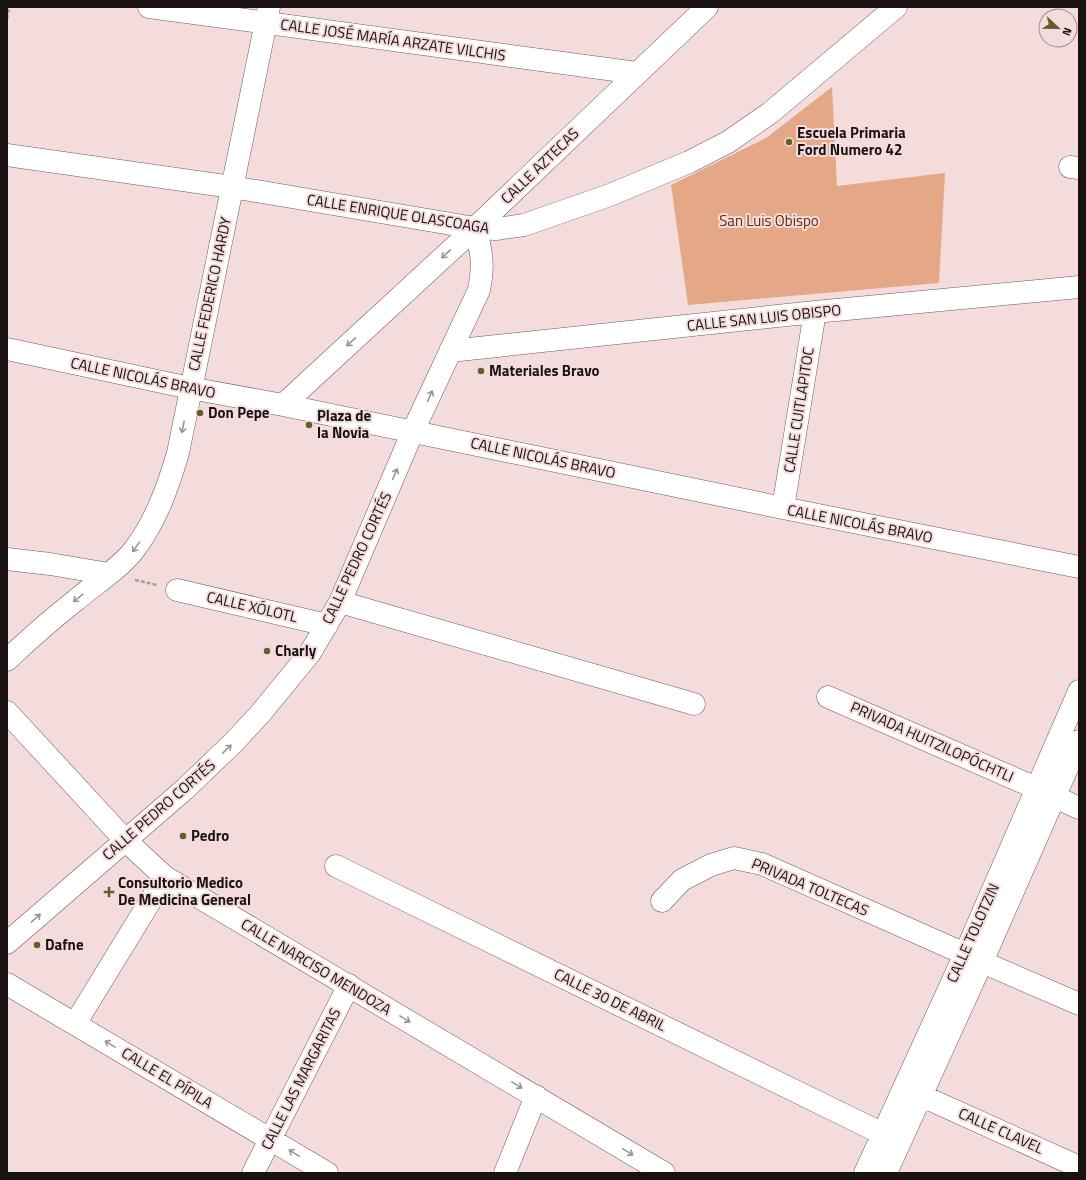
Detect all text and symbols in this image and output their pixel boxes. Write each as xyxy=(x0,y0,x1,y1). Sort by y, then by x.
north arrow xyxy=(1038,8,1078,48)
street label: CALLE JOSÉ MARÍA ARZATE VILCHIS xyxy=(279,12,507,67)
text: N xyxy=(1058,25,1076,38)
place label: Escuela Primaria Ford Numero 42 xyxy=(797,121,906,161)
street label: CALLE AZTECAS xyxy=(495,122,584,209)
marker: Escuela Primaria Ford Numero 42 xyxy=(784,137,794,147)
street label: CALLE ENRIQUE OLASCOAGA xyxy=(305,188,491,239)
park label: San Luis Obispo xyxy=(719,209,819,232)
street label: CALLE FEDERICO HARDY xyxy=(182,215,237,373)
one-way arrow xyxy=(441,249,451,259)
street label: CALLE SAN LUIS OBISPO xyxy=(686,298,842,337)
one-way arrow xyxy=(346,337,356,346)
street label: CALLE CUITLAPITOC xyxy=(777,345,820,474)
street label: CALLE NICOLÁS BRAVO xyxy=(69,351,218,404)
place label: Materiales Bravo xyxy=(489,359,599,382)
marker: Materiales Bravo xyxy=(476,366,486,376)
one-way arrow xyxy=(426,390,434,402)
place label: Don Pepe xyxy=(208,401,270,424)
place label: Plaza de la Novia xyxy=(317,404,372,444)
marker: Don Pepe xyxy=(195,408,205,418)
one-way arrow xyxy=(178,420,186,433)
marker: Plaza de la Novia xyxy=(304,420,314,430)
street label: CALLE NICOLÁS BRAVO xyxy=(469,431,618,484)
one-way arrow xyxy=(392,468,399,480)
street label: CALLE PEDRO CORTÉS xyxy=(316,488,397,628)
street label: CALLE NICOLÁS BRAVO xyxy=(785,498,935,549)
one-way arrow xyxy=(132,541,140,552)
street label: CALLE XÓLOTL xyxy=(204,585,300,628)
one-way arrow xyxy=(73,594,84,602)
place label: Charly xyxy=(275,639,317,662)
marker: Charly xyxy=(262,646,272,656)
street label: PRIVADA HUITZILOPÓCHTLI xyxy=(847,695,1018,788)
one-way arrow xyxy=(222,744,232,754)
street label: CALLE PEDRO CORTÉS xyxy=(97,754,220,865)
place label: Pedro xyxy=(191,824,229,847)
marker: Pedro xyxy=(178,831,188,841)
street label: PRIVADA TOLTECAS xyxy=(748,851,872,922)
place label: Consultorio Medico De Medicina General xyxy=(118,871,251,911)
street label: CALLE TOLOTZIN xyxy=(940,879,1005,986)
marker: Consultorio Medico De Medicina General xyxy=(103,886,115,898)
street label: CALLE NARCISO MENDOZA xyxy=(237,912,396,1021)
one-way arrow xyxy=(31,913,42,922)
place label: Dafne xyxy=(45,933,84,956)
marker: Dafne xyxy=(32,940,42,950)
street label: CALLE 30 DE ABRIL xyxy=(550,962,670,1037)
street label: CALLE LAS MARGARITAS xyxy=(255,1004,346,1154)
one-way arrow xyxy=(399,1015,411,1023)
one-way arrow xyxy=(104,1040,116,1048)
street label: CALLE EL PÍPILA xyxy=(117,1041,217,1114)
one-way arrow xyxy=(511,1081,522,1089)
street label: CALLE CLAVEL xyxy=(955,1102,1048,1160)
one-way arrow xyxy=(622,1148,634,1156)
one-way arrow xyxy=(288,1149,300,1157)

